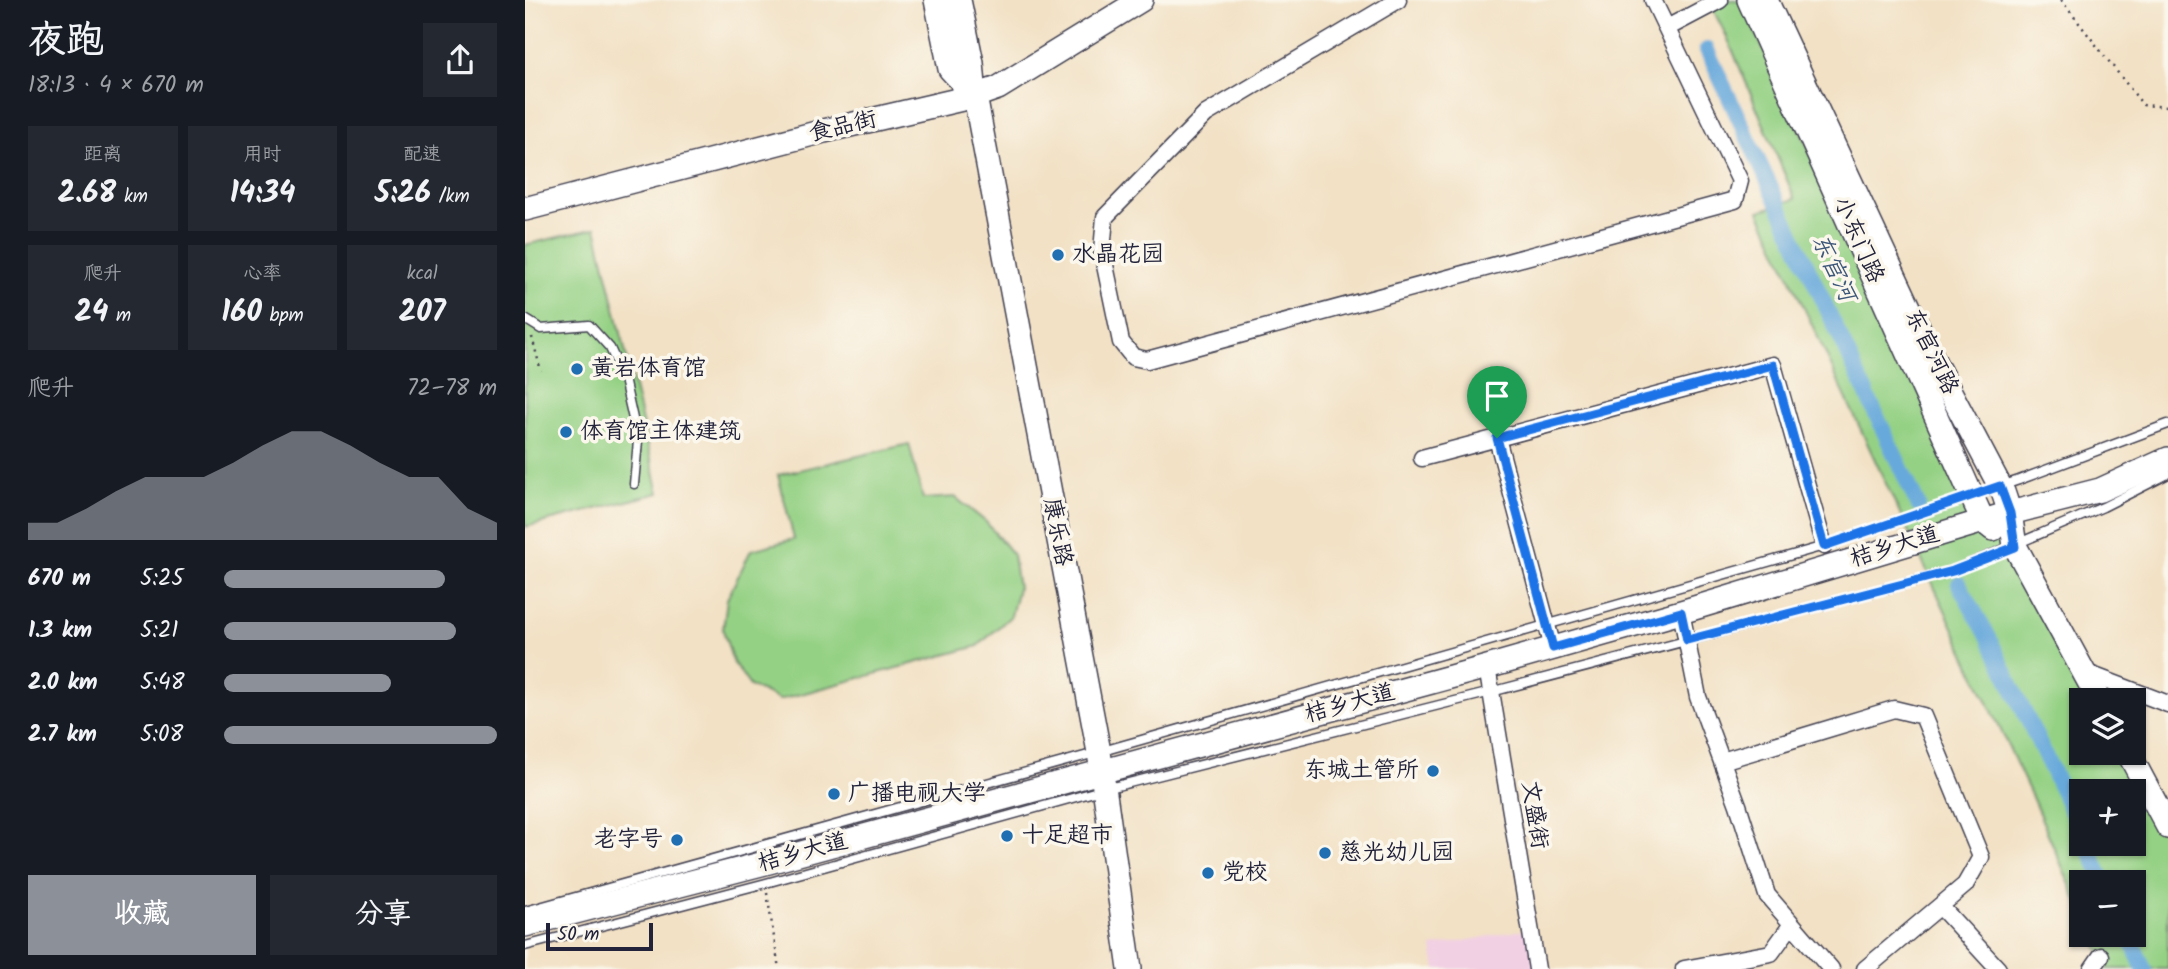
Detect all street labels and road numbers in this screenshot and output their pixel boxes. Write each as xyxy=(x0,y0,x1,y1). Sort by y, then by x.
street label: 食品街 xyxy=(805,102,881,152)
street label: 小东门路 xyxy=(1823,191,1893,289)
street label: 东官河路 xyxy=(1895,303,1967,401)
street label: 康乐路 xyxy=(1033,495,1081,569)
street label: 桔乡大道 xyxy=(1846,516,1944,578)
street label: 桔乡大道 xyxy=(1301,675,1399,733)
street label: 文盛街 xyxy=(1511,778,1557,852)
street label: 桔乡大道 xyxy=(754,824,852,882)

